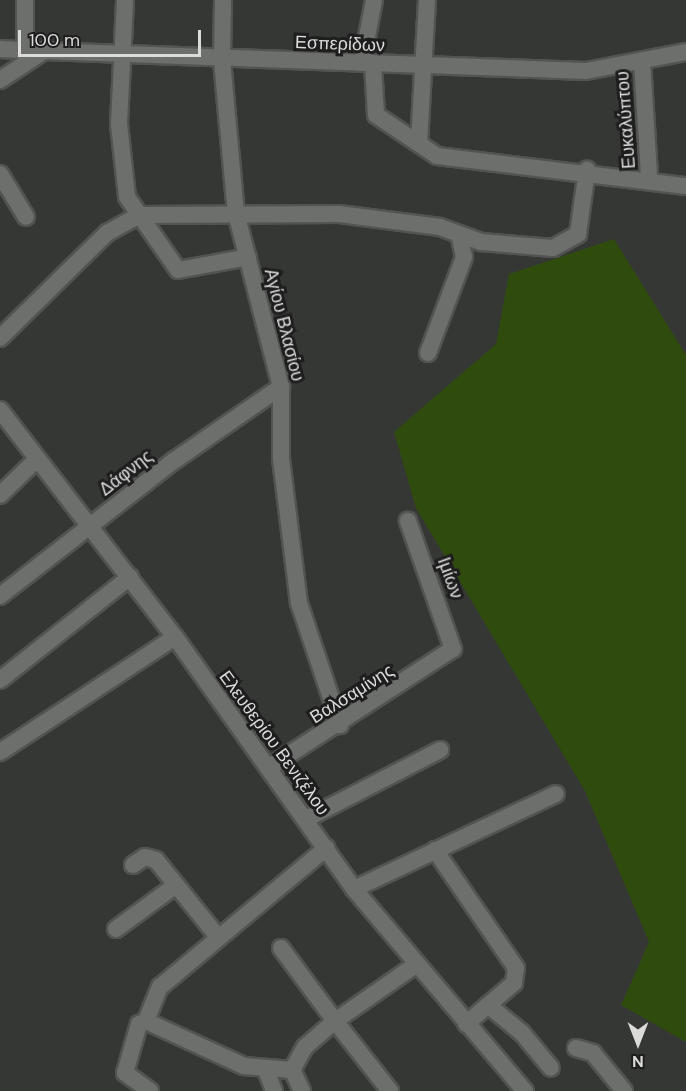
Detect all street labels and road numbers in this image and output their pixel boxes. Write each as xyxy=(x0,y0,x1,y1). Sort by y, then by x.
street label: Εσπερίδων xyxy=(295,32,385,56)
street label: Ευκαλύπτου xyxy=(612,70,640,170)
street label: Αγίου Βλασίου xyxy=(260,266,308,384)
street label: Δάφνης xyxy=(95,445,157,501)
street label: Ιμίων xyxy=(433,554,467,602)
street label: Βαλσαμίνης xyxy=(306,660,398,728)
street label: Ελευθερίου Βενιζέλου xyxy=(214,667,334,819)

